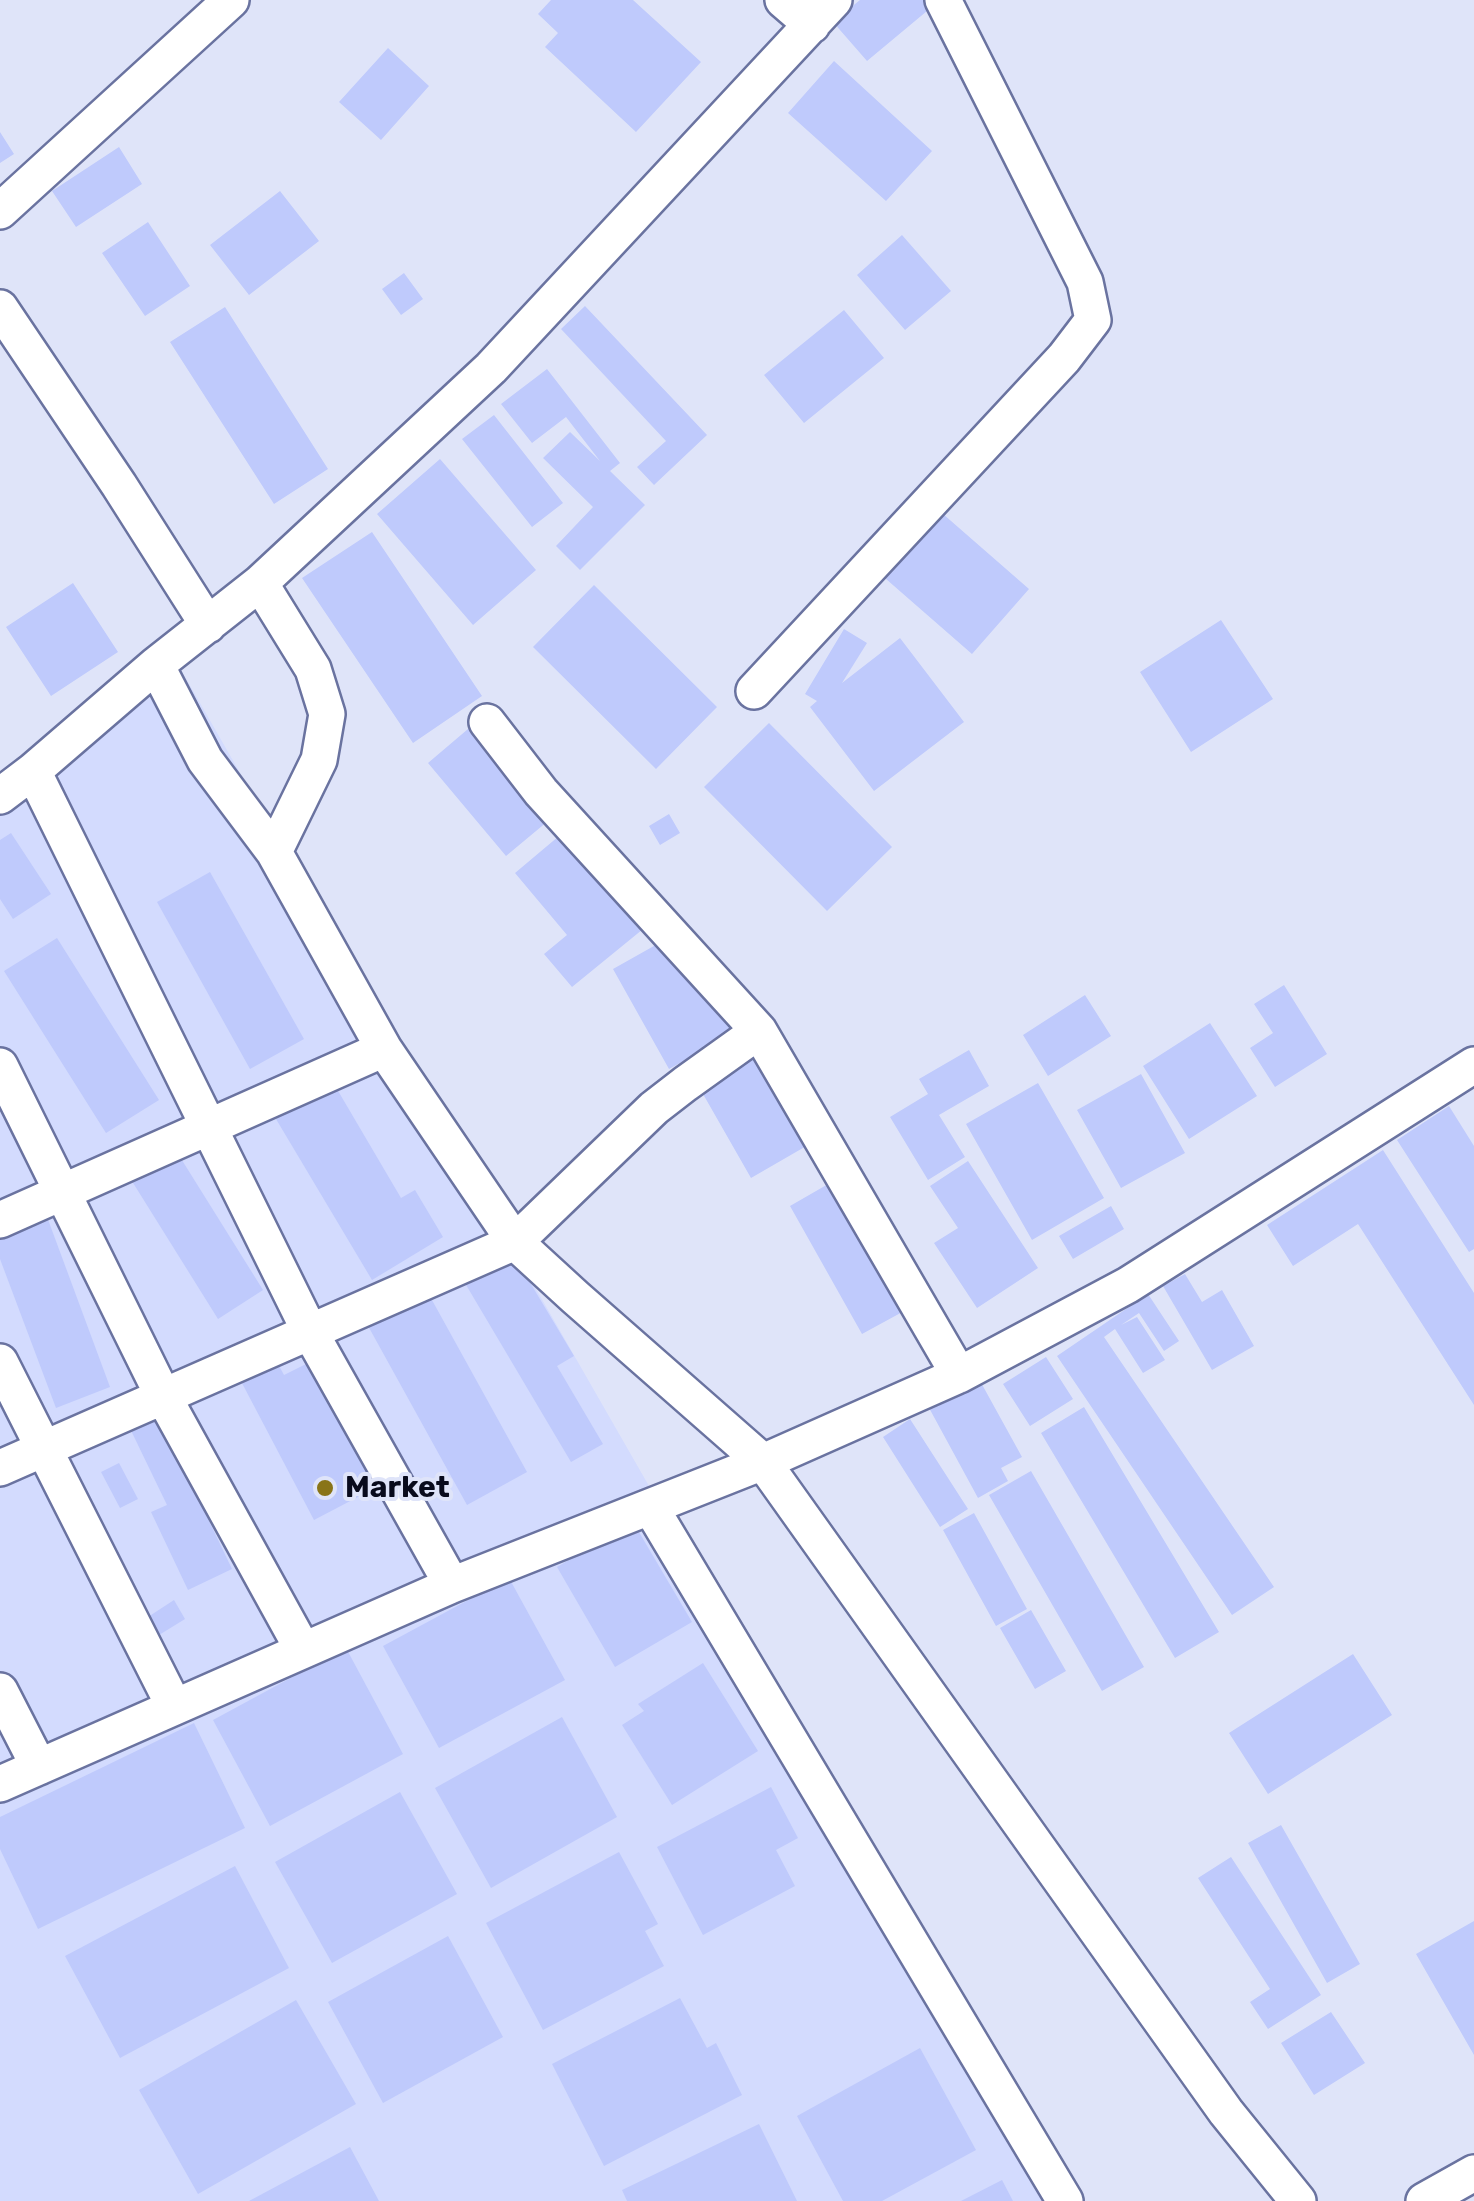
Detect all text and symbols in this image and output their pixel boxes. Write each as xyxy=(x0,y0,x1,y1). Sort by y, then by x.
place label: Market xyxy=(345,1470,450,1506)
marker: Market xyxy=(314,1477,336,1499)

